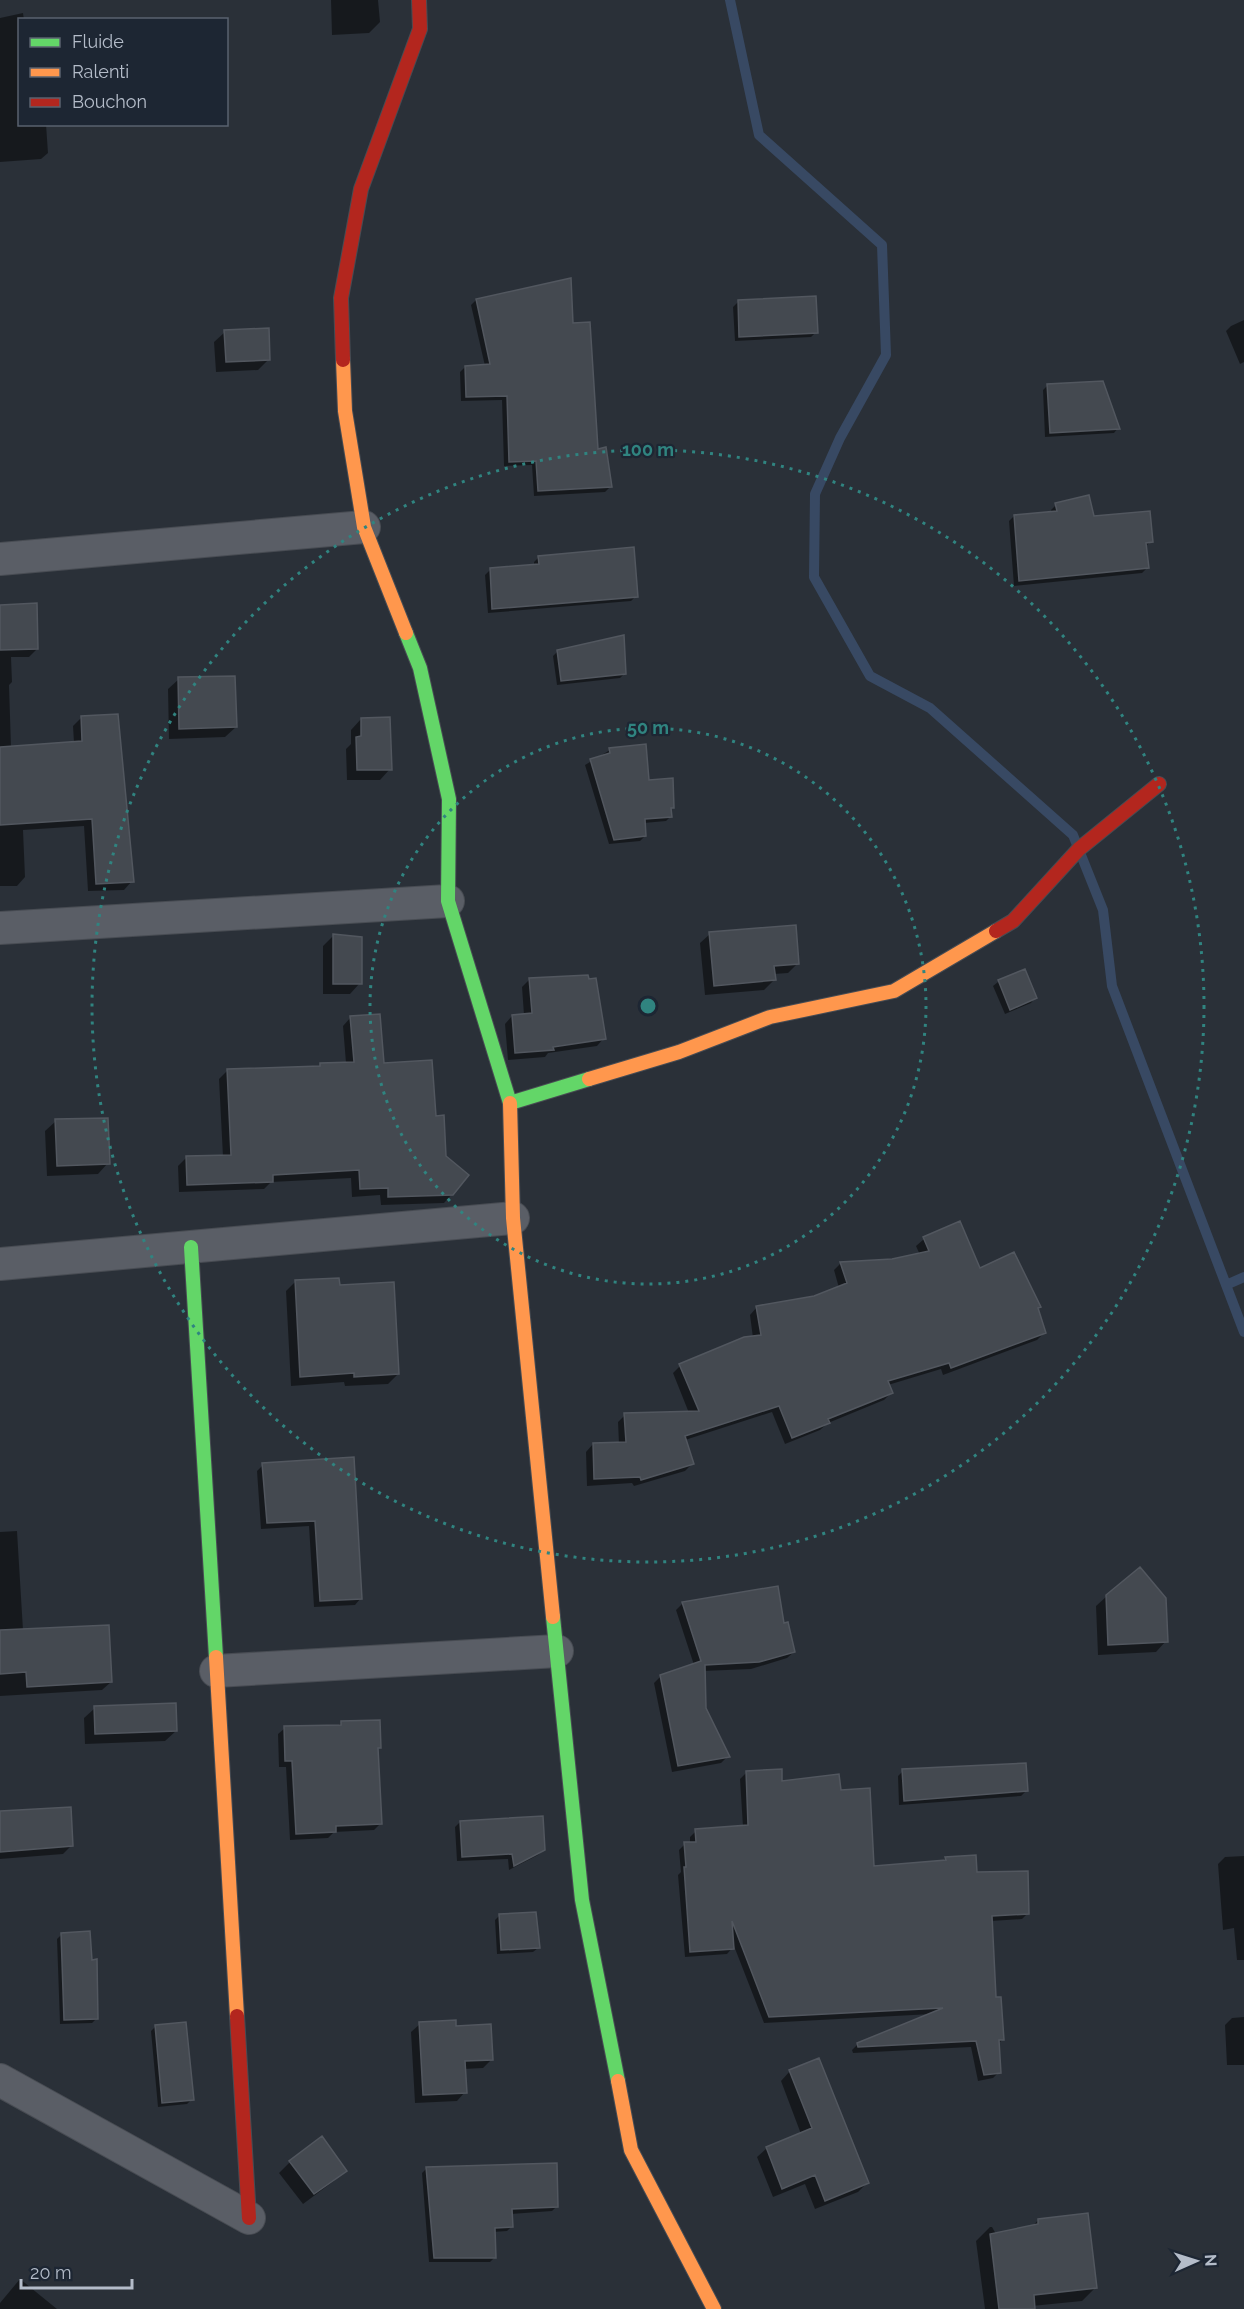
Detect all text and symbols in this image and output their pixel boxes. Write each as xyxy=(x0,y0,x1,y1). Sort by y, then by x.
legend xyxy=(18,18,228,126)
text: Fluide xyxy=(72,31,124,52)
text: Ralenti xyxy=(72,61,129,82)
text: Bouchon xyxy=(72,91,147,112)
text: 100 m xyxy=(622,439,674,460)
text: 50 m xyxy=(627,717,669,738)
centre of rings xyxy=(638,996,658,1016)
north arrow xyxy=(1166,2231,1226,2291)
scale bar xyxy=(21,2252,132,2290)
text: N xyxy=(1201,2254,1220,2267)
text: 20 m xyxy=(30,2262,72,2283)

